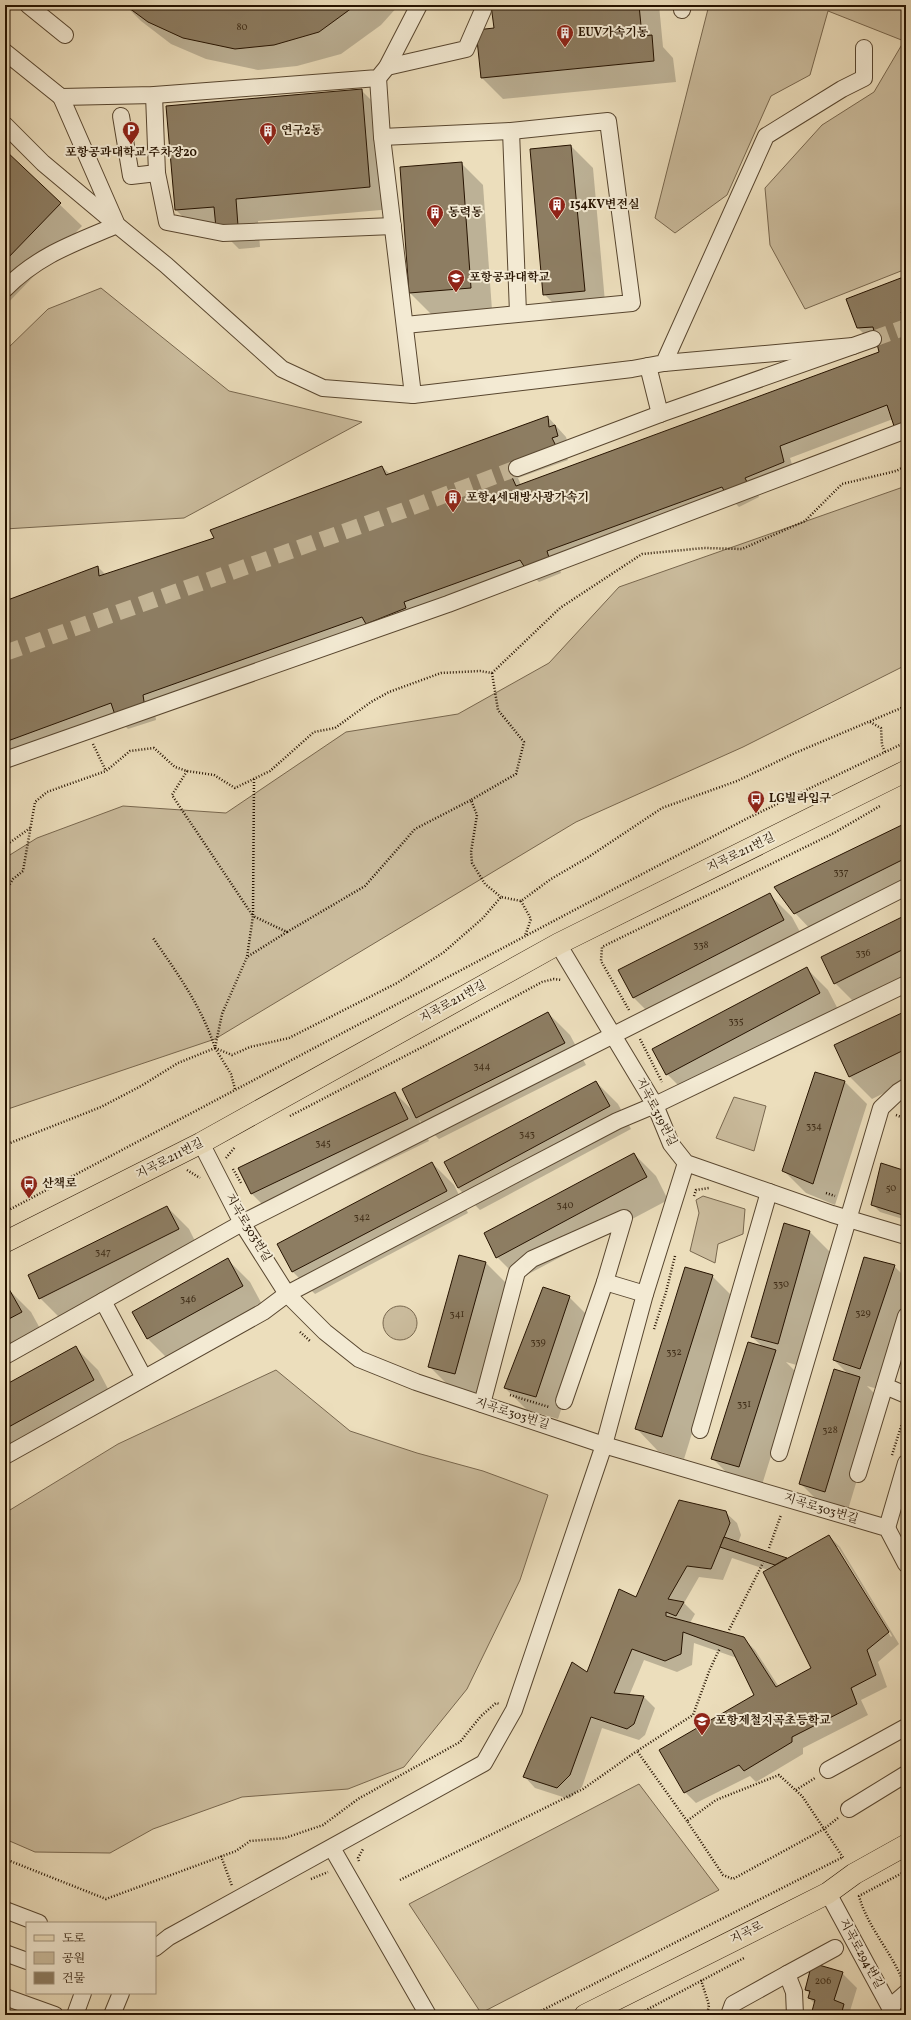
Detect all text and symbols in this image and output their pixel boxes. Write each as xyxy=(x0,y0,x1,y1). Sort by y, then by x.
house number: 80 xyxy=(236,20,248,34)
building icon: EUV가속기동 xyxy=(555,23,575,48)
place label: EUV가속기동 xyxy=(578,25,649,41)
parking icon: 포항공과대학교 주차장20 xyxy=(121,120,141,145)
building icon: 연구2동 xyxy=(258,121,278,146)
place label: 연구2동 xyxy=(281,123,322,139)
place label: 포항공과대학교 주차장20 xyxy=(65,145,197,161)
building icon: 154KV변전실 xyxy=(547,195,567,220)
place label: 154KV변전실 xyxy=(570,197,640,213)
building icon: 동력동 xyxy=(425,203,445,228)
place label: 동력동 xyxy=(448,205,483,221)
school or university icon: 포항공과대학교 xyxy=(446,268,466,293)
place label: 포항공과대학교 xyxy=(469,270,551,286)
building icon: 포항4세대방사광가속기 xyxy=(443,488,463,513)
place label: 포항4세대방사광가속기 xyxy=(466,490,589,506)
bus stop icon: LG빌라입구 xyxy=(746,789,766,814)
place label: LG빌라입구 xyxy=(769,791,832,807)
street label: 지곡로211번길 xyxy=(704,830,778,876)
house number: 337 xyxy=(833,865,849,879)
house number: 338 xyxy=(693,938,709,952)
house number: 336 xyxy=(855,946,871,960)
street label: 지곡로211번길 xyxy=(417,977,489,1027)
house number: 335 xyxy=(729,1014,744,1028)
house number: 344 xyxy=(473,1059,491,1073)
street label: 지곡로319번길 xyxy=(632,1075,680,1149)
house number: 334 xyxy=(806,1119,822,1133)
house number: 343 xyxy=(519,1127,535,1141)
street label: 지곡로211번길 xyxy=(134,1135,206,1183)
house number: 345 xyxy=(315,1136,331,1150)
bus stop icon: 산책로 xyxy=(19,1174,39,1199)
place label: 산책로 xyxy=(42,1176,77,1192)
house number: 50 xyxy=(886,1181,896,1195)
street label: 지곡로303번길 xyxy=(221,1191,275,1265)
house number: 340 xyxy=(557,1198,573,1212)
house number: 342 xyxy=(354,1210,370,1224)
house number: 347 xyxy=(95,1245,111,1259)
house number: 330 xyxy=(773,1277,789,1291)
house number: 346 xyxy=(180,1292,196,1306)
house number: 329 xyxy=(855,1306,871,1320)
house number: 341 xyxy=(450,1307,465,1321)
house number: 339 xyxy=(530,1335,546,1349)
house number: 332 xyxy=(666,1345,682,1359)
street label: 지곡로303번길 xyxy=(473,1395,551,1433)
house number: 331 xyxy=(737,1397,751,1411)
house number: 328 xyxy=(822,1423,838,1437)
street label: 지곡로303번길 xyxy=(782,1490,860,1528)
school or university icon: 포항제철지곡초등학교 xyxy=(692,1711,712,1736)
place label: 포항제철지곡초등학교 xyxy=(715,1713,831,1729)
street label: 지곡로294번길 xyxy=(835,1916,887,1992)
street label: 지곡로 xyxy=(728,1918,766,1948)
legend xyxy=(26,1922,156,1994)
text: 도로 xyxy=(62,1931,86,1947)
text: 공원 xyxy=(62,1951,85,1967)
text: 건물 xyxy=(62,1971,86,1987)
house number: 206 xyxy=(815,1974,831,1988)

